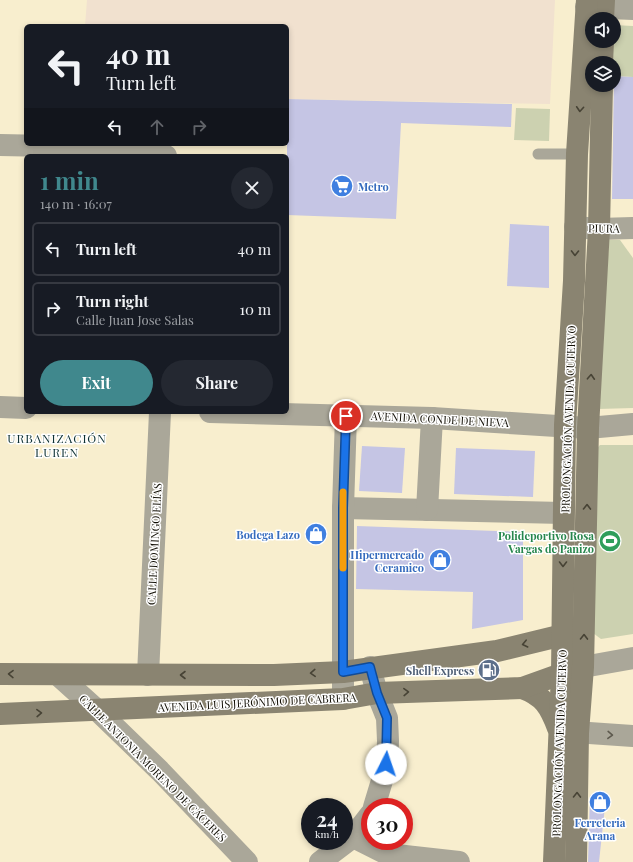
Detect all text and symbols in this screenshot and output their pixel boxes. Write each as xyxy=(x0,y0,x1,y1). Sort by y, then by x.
map controls xyxy=(585,12,621,92)
button: sound xyxy=(585,12,621,48)
text: 40 m xyxy=(106,35,171,72)
icon: left xyxy=(40,40,92,92)
button: layers xyxy=(585,56,621,92)
text: Turn left xyxy=(106,71,176,95)
one-way arrow xyxy=(576,106,585,112)
icon: left xyxy=(104,116,126,138)
icon: ahead xyxy=(146,116,168,138)
icon: right xyxy=(188,116,210,138)
text: 1 min xyxy=(40,164,99,196)
button: close xyxy=(231,167,273,209)
supermarket icon: Metro xyxy=(329,173,355,199)
place label: Metro xyxy=(358,179,389,194)
text: 140 m · 16:07 xyxy=(40,195,112,212)
street label: PIURA xyxy=(588,220,620,236)
icon: left xyxy=(42,238,64,260)
text: Turn left xyxy=(76,239,137,259)
text: 40 m xyxy=(238,239,271,259)
one-way arrow xyxy=(570,250,579,256)
text: Turn right xyxy=(76,291,149,311)
icon: right xyxy=(42,298,64,320)
text: 10 m xyxy=(239,299,271,319)
text: Calle Juan Jose Salas xyxy=(76,311,194,328)
street label: PROLONGACIÓN AVENIDA CUTERVO xyxy=(557,325,579,513)
button: Exit xyxy=(40,360,153,406)
button: Share xyxy=(161,360,273,406)
one-way arrow xyxy=(587,374,596,380)
pin xyxy=(329,399,363,433)
icon: arrive xyxy=(335,405,357,427)
street label: AVENIDA CONDE DE NIEVA xyxy=(370,408,509,430)
district label: URBANIZACIÓN LUREN xyxy=(7,430,107,460)
street label: CALLE DOMINGO ELÍAS xyxy=(143,483,165,605)
one-way arrow xyxy=(582,504,591,510)
shop icon: Bodega Lazo xyxy=(303,521,329,547)
place label: Bodega Lazo xyxy=(236,527,300,542)
place label: Polideportivo Rosa Vargas de Panizo xyxy=(498,528,594,556)
sports icon: Polideportivo Rosa Vargas de Panizo xyxy=(597,528,623,554)
place label: Hipermercado Ceramico xyxy=(350,547,424,575)
shop icon: Hipermercado Ceramico xyxy=(427,547,453,573)
one-way arrow xyxy=(559,561,567,567)
one-way arrow xyxy=(579,634,588,640)
one-way arrow xyxy=(522,640,528,648)
street label: PROLONGACIÓN AVENIDA CUTERVO xyxy=(548,649,570,837)
fuel station icon: Shell Express xyxy=(476,657,502,683)
place label: Shell Express xyxy=(406,663,474,678)
one-way arrow xyxy=(310,669,316,677)
one-way arrow xyxy=(8,670,14,678)
one-way arrow xyxy=(180,671,186,679)
one-way arrow xyxy=(403,688,409,696)
street label: AVENIDA LUIS JERÓNIMO DE CABRERA xyxy=(156,689,357,715)
street label: CALLE ANTONIA MORENO DE CÁCERES xyxy=(76,691,230,845)
one-way arrow xyxy=(36,709,42,717)
one-way arrow xyxy=(607,730,613,739)
position arrow xyxy=(365,743,407,785)
shop icon: Ferreteria Arana xyxy=(587,789,613,815)
one-way arrow xyxy=(573,792,581,798)
speed limit sign: 30 xyxy=(361,798,413,850)
text: 24 xyxy=(316,805,338,832)
place label: Ferreteria Arana xyxy=(575,815,626,843)
text: km/h xyxy=(315,827,339,841)

